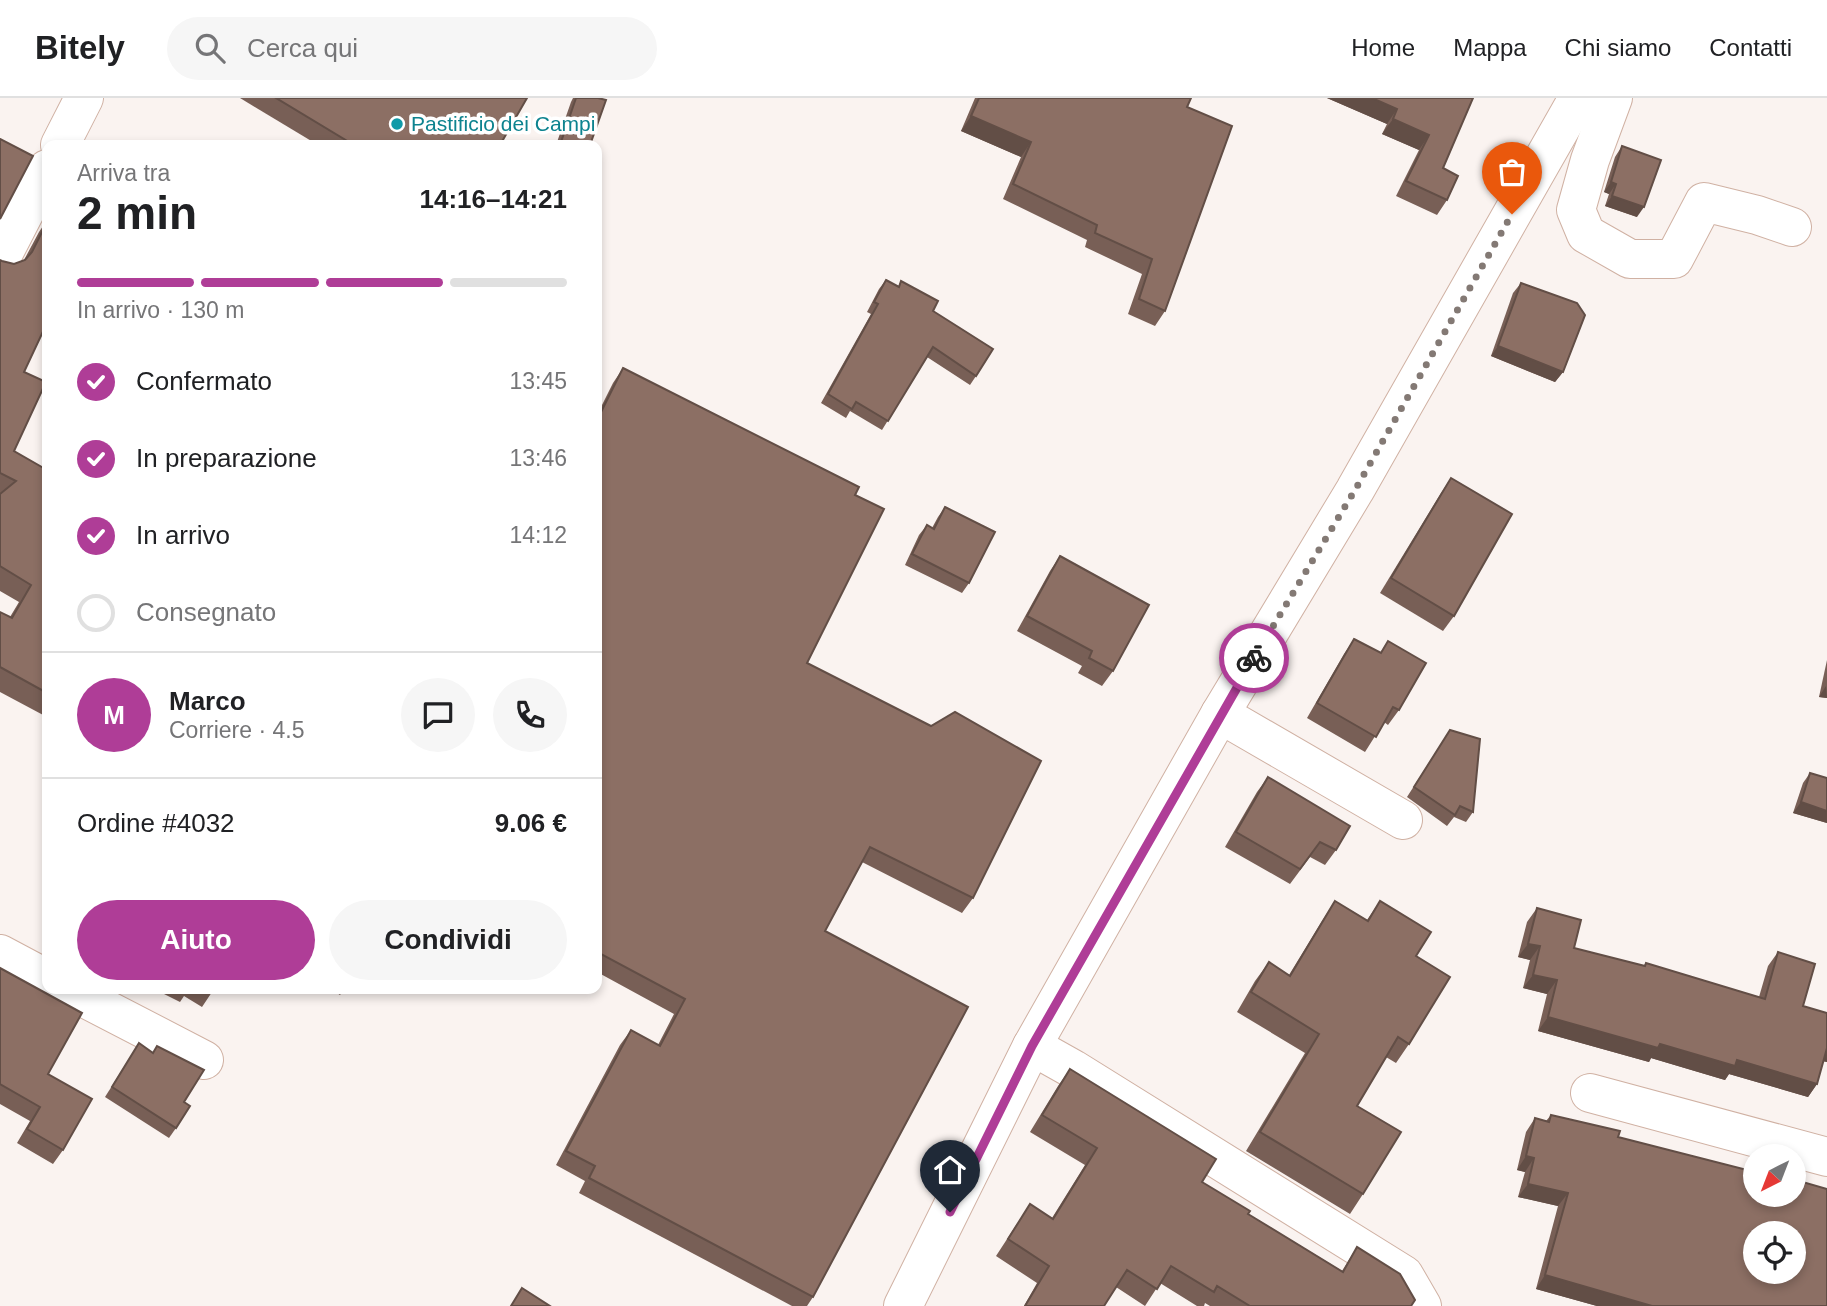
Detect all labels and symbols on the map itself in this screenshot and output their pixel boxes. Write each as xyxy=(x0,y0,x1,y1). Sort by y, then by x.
place label: Pastificio dei Campi xyxy=(411,112,595,135)
marker: Pastificio dei Campi xyxy=(389,116,405,132)
pin xyxy=(1482,142,1542,214)
courier xyxy=(1219,623,1289,693)
pin xyxy=(920,1140,980,1212)
north arrow xyxy=(1743,1144,1806,1208)

